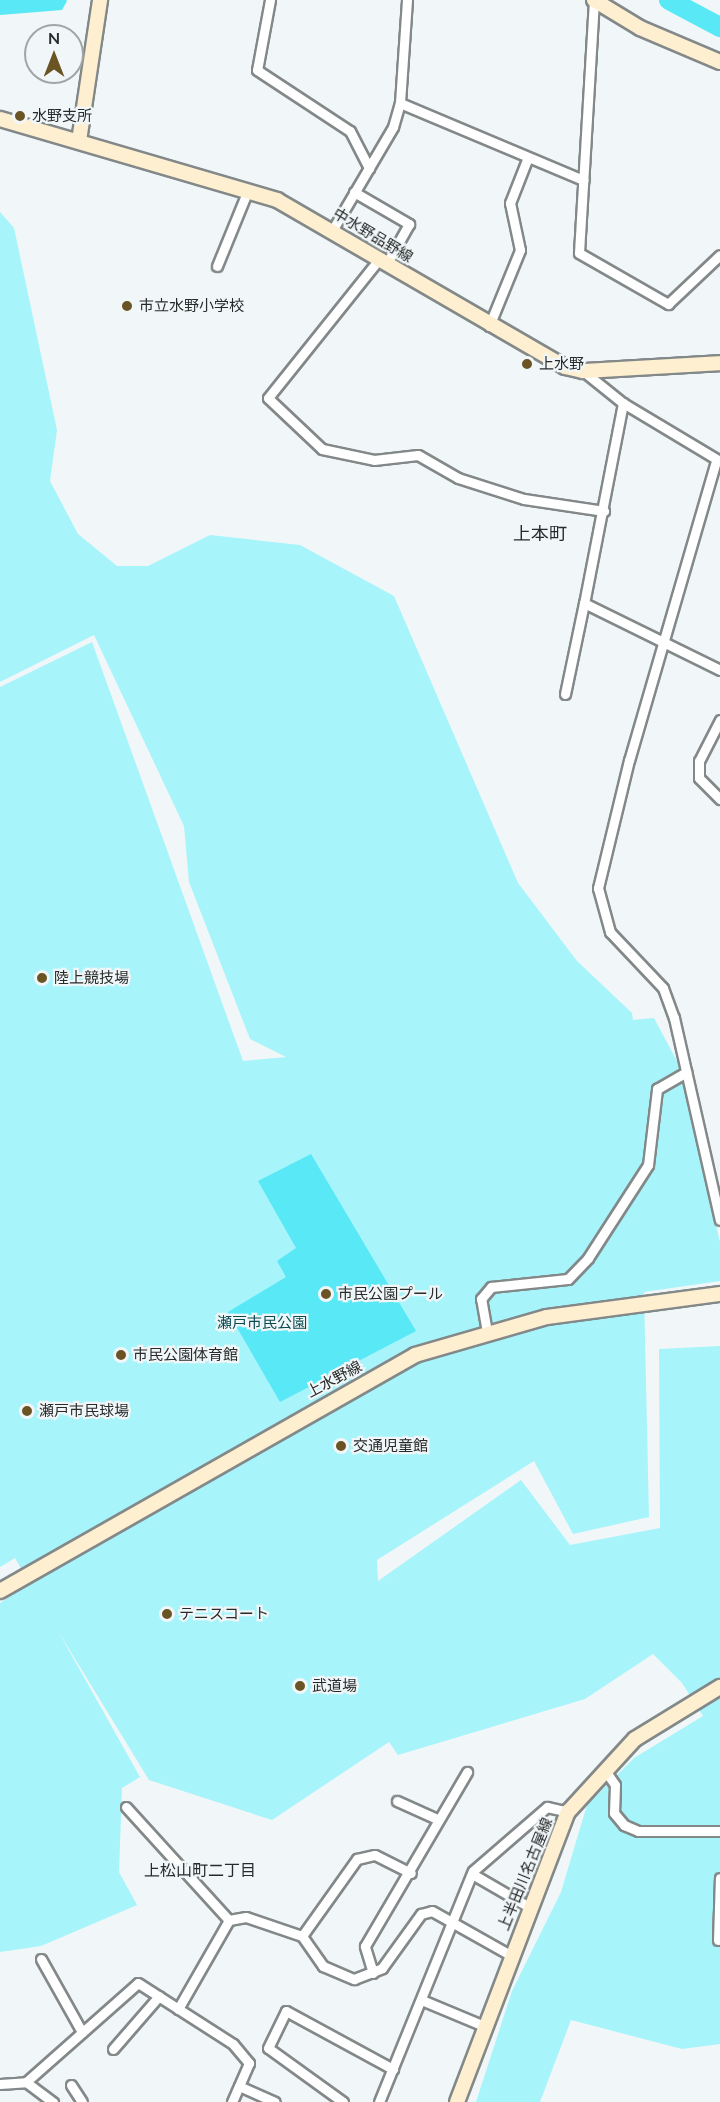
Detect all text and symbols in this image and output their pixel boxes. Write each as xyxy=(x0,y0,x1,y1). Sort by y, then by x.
north arrow xyxy=(24,24,84,84)
text: N xyxy=(48,28,60,48)
place label: 水野支所 xyxy=(32,107,92,125)
marker: 水野支所 xyxy=(13,109,27,123)
street label: 中水野品野線 xyxy=(330,204,416,266)
place label: 市立水野小学校 xyxy=(139,297,244,315)
marker: 市立水野小学校 xyxy=(120,299,134,313)
place label: 上水野 xyxy=(539,355,584,373)
marker: 上水野 xyxy=(520,357,534,371)
district label: 上本町 xyxy=(513,523,567,545)
place label: 陸上競技場 xyxy=(54,969,129,987)
marker: 陸上競技場 xyxy=(35,971,49,985)
place label: 市民公園プール xyxy=(338,1285,443,1303)
marker: 市民公園プール xyxy=(319,1287,333,1301)
park label: 瀬戸市民公園 xyxy=(217,1314,307,1332)
place label: 市民公園体育館 xyxy=(133,1346,238,1364)
marker: 市民公園体育館 xyxy=(114,1348,128,1362)
street label: 上水野線 xyxy=(303,1357,365,1401)
place label: 瀬戸市民球場 xyxy=(39,1402,129,1420)
marker: 瀬戸市民球場 xyxy=(20,1404,34,1418)
place label: 交通児童館 xyxy=(353,1437,428,1455)
marker: 交通児童館 xyxy=(334,1439,348,1453)
place label: テニスコート xyxy=(179,1605,269,1623)
marker: テニスコート xyxy=(160,1607,174,1621)
place label: 武道場 xyxy=(312,1677,357,1695)
marker: 武道場 xyxy=(293,1679,307,1693)
street label: 上半田川名古屋線 xyxy=(494,1815,556,1933)
district label: 上松山町二丁目 xyxy=(144,1860,256,1880)

